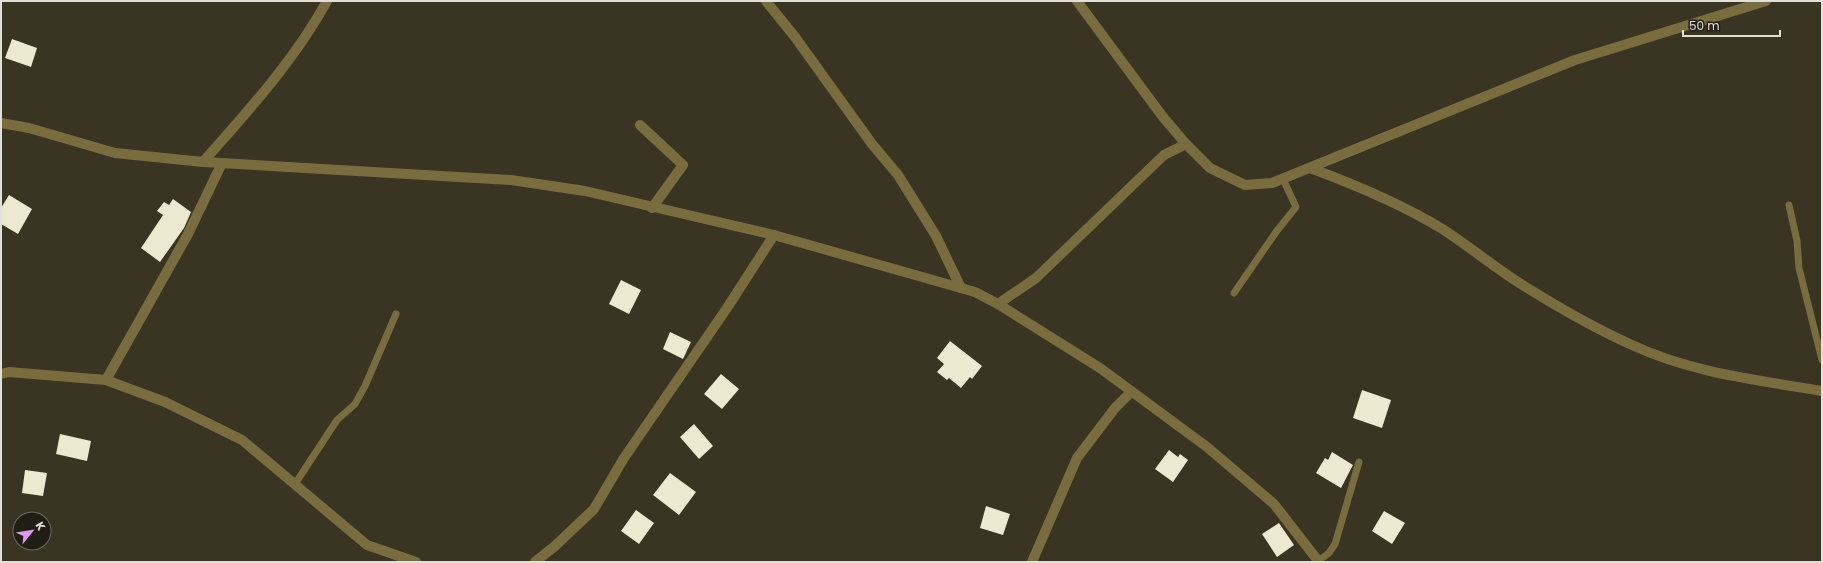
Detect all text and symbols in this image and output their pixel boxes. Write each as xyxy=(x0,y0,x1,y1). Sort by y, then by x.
scale bar xyxy=(1683,12,1780,38)
text: 50 m xyxy=(1689,17,1720,34)
north arrow xyxy=(12,511,52,551)
text: K xyxy=(32,519,50,534)

